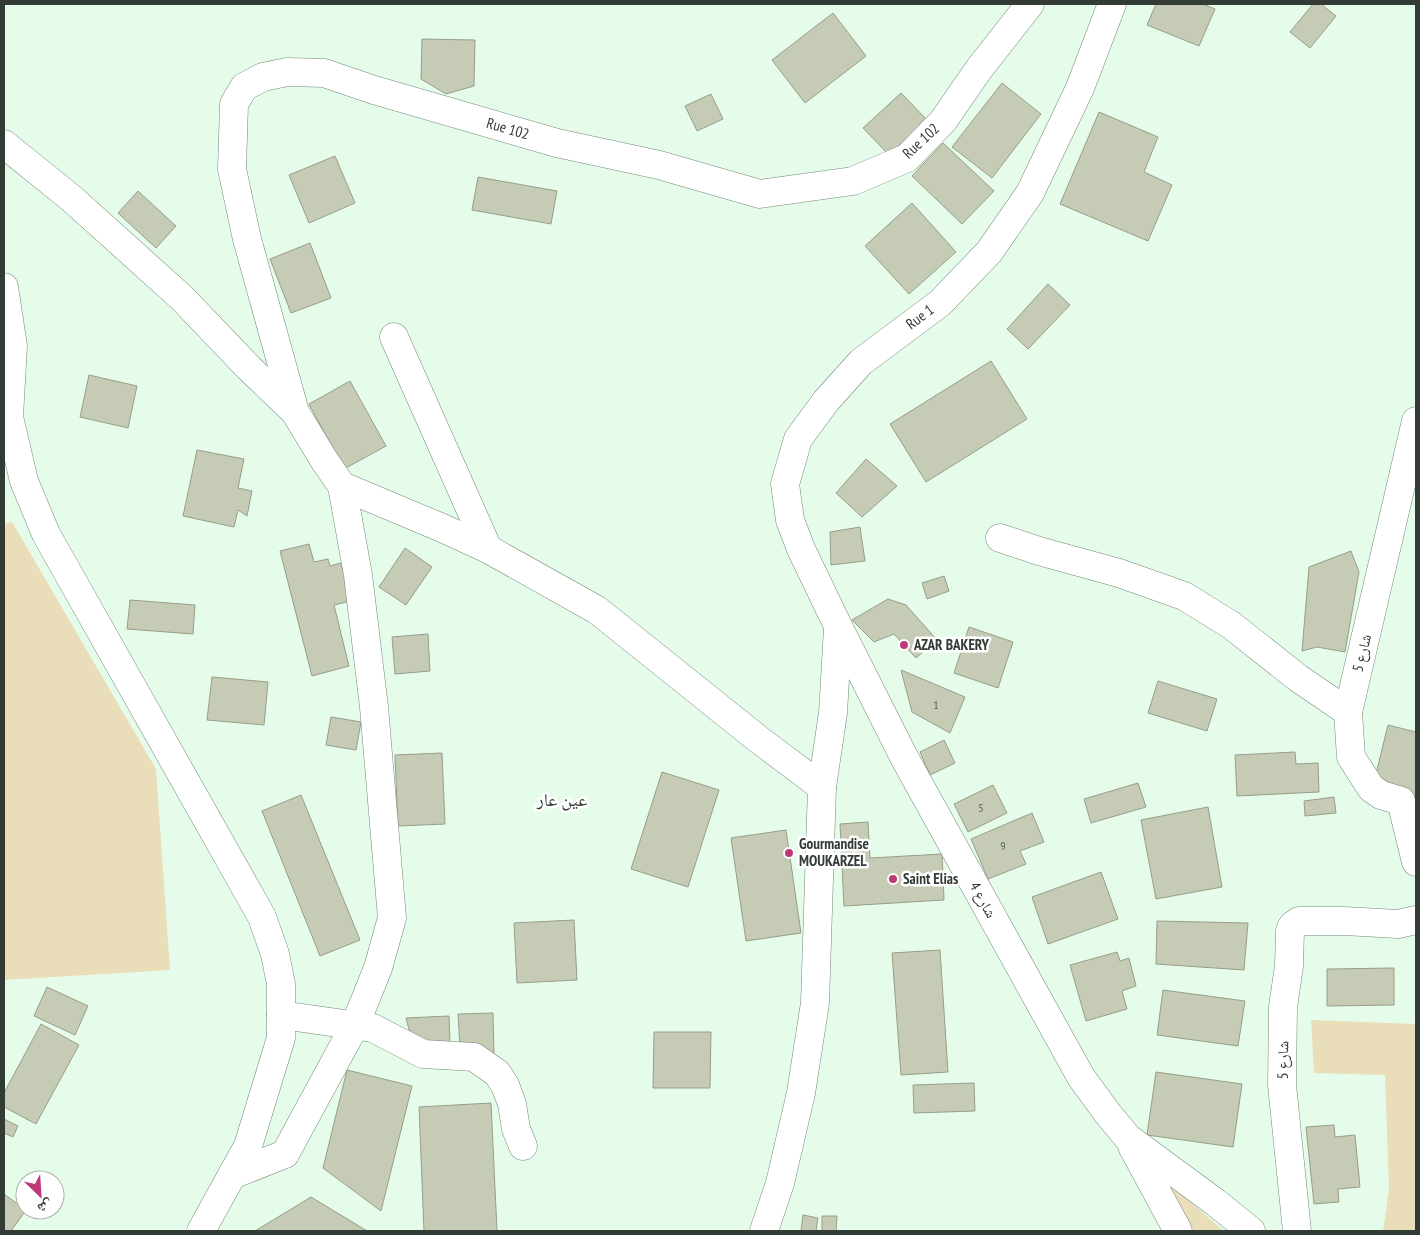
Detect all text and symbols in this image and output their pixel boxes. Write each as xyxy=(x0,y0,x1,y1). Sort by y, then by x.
street label: Rue 102 xyxy=(484,113,531,143)
street label: Rue 102 xyxy=(898,119,943,162)
street label: Rue 1 xyxy=(902,300,937,333)
street label: شارع 5 xyxy=(1348,632,1376,674)
place label: AZAR BAKERY xyxy=(913,635,990,654)
marker: AZAR BAKERY xyxy=(898,639,910,651)
house number: 1 xyxy=(933,697,939,712)
district label: عين عار xyxy=(536,788,587,811)
house number: 5 xyxy=(978,800,984,815)
place label: Gourmandise MOUKARZEL xyxy=(799,834,869,870)
house number: 9 xyxy=(1000,838,1006,853)
marker: Gourmandise MOUKARZEL xyxy=(783,847,795,859)
place label: Saint Elias xyxy=(903,869,958,888)
marker: Saint Elias xyxy=(887,873,899,885)
street label: شارع 4 xyxy=(965,878,1001,922)
street label: شارع 5 xyxy=(1273,1040,1293,1079)
north arrow xyxy=(15,1170,65,1220)
text: ش xyxy=(35,1195,56,1218)

